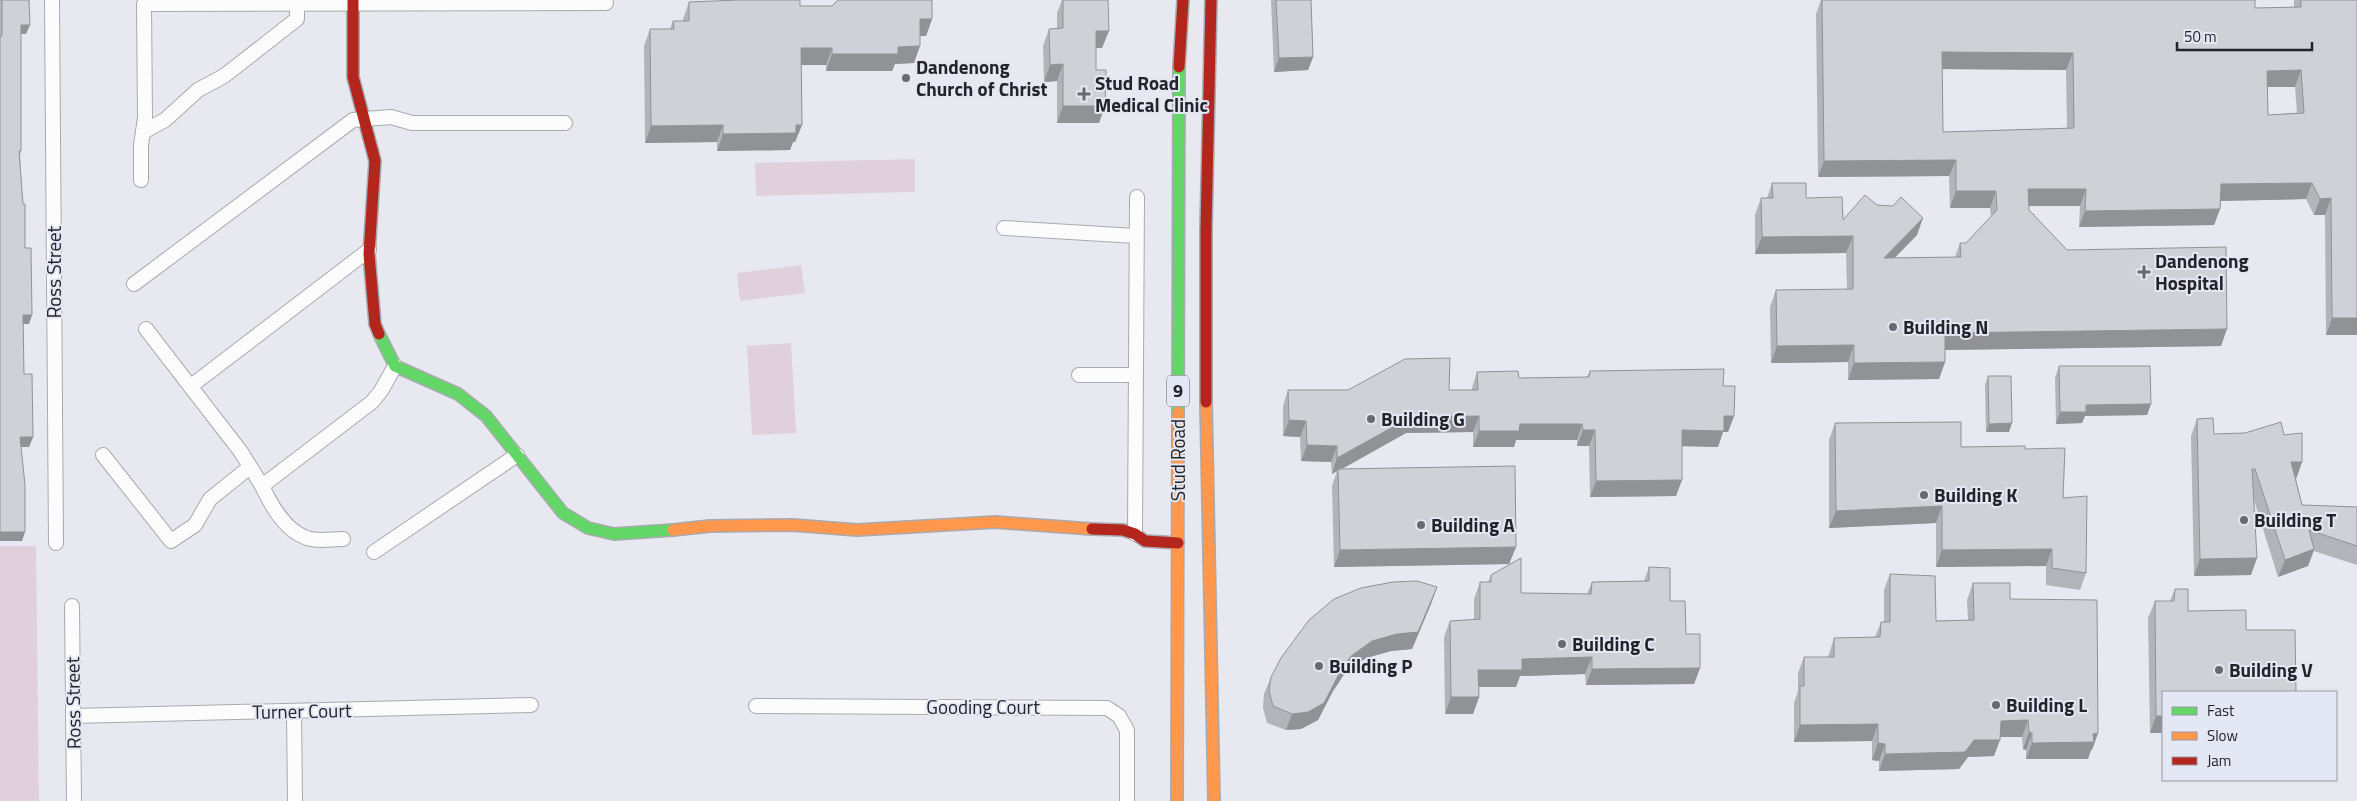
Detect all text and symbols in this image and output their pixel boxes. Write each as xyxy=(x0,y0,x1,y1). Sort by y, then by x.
scale bar xyxy=(2177,20,2312,52)
text: 50 m xyxy=(2184,25,2217,48)
place label: Dandenong Church of Christ xyxy=(916,52,1047,103)
place label: Stud Road Medical Clinic xyxy=(1095,68,1208,119)
marker: Dandenong Church of Christ xyxy=(900,72,912,84)
marker: Stud Road Medical Clinic xyxy=(1077,87,1091,101)
street label: Ross Street xyxy=(39,225,68,318)
place label: Dandenong Hospital xyxy=(2155,246,2249,297)
marker: Dandenong Hospital xyxy=(2137,265,2151,279)
place label: Building N xyxy=(1903,312,1988,341)
marker: Building N xyxy=(1887,321,1899,333)
road number: 9 xyxy=(1167,376,1189,406)
place label: Building G xyxy=(1381,404,1465,433)
marker: Building G xyxy=(1365,413,1377,425)
street label: Stud Road xyxy=(1163,419,1192,501)
place label: Building K xyxy=(1934,480,2018,509)
marker: Building K xyxy=(1918,489,1930,501)
place label: Building T xyxy=(2254,505,2336,534)
place label: Building A xyxy=(1431,510,1515,539)
marker: Building T xyxy=(2238,514,2250,526)
marker: Building A xyxy=(1415,519,1427,531)
place label: Building C xyxy=(1572,629,1655,658)
marker: Building C xyxy=(1556,638,1568,650)
place label: Building P xyxy=(1329,651,1412,680)
place label: Building V xyxy=(2229,655,2313,684)
street label: Ross Street xyxy=(57,656,88,749)
marker: Building P xyxy=(1313,660,1325,672)
marker: Building V xyxy=(2213,664,2225,676)
place label: Building L xyxy=(2006,690,2087,719)
legend xyxy=(2162,691,2337,781)
street label: Gooding Court xyxy=(926,692,1040,721)
street label: Turner Court xyxy=(252,695,352,726)
marker: Building L xyxy=(1990,699,2002,711)
text: Fast xyxy=(2207,699,2235,722)
text: Slow xyxy=(2207,724,2238,747)
text: Jam xyxy=(2207,749,2231,772)

